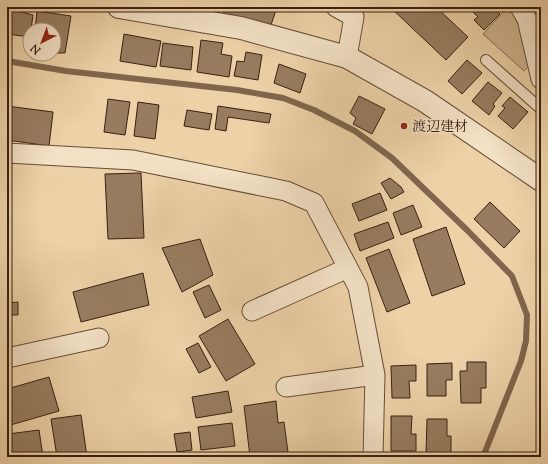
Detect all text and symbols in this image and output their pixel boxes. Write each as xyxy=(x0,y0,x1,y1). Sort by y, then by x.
north arrow xyxy=(22,22,62,62)
text: N xyxy=(27,40,45,58)
place label: 渡辺建材 xyxy=(412,118,468,138)
marker: 渡辺建材 xyxy=(399,121,409,131)

